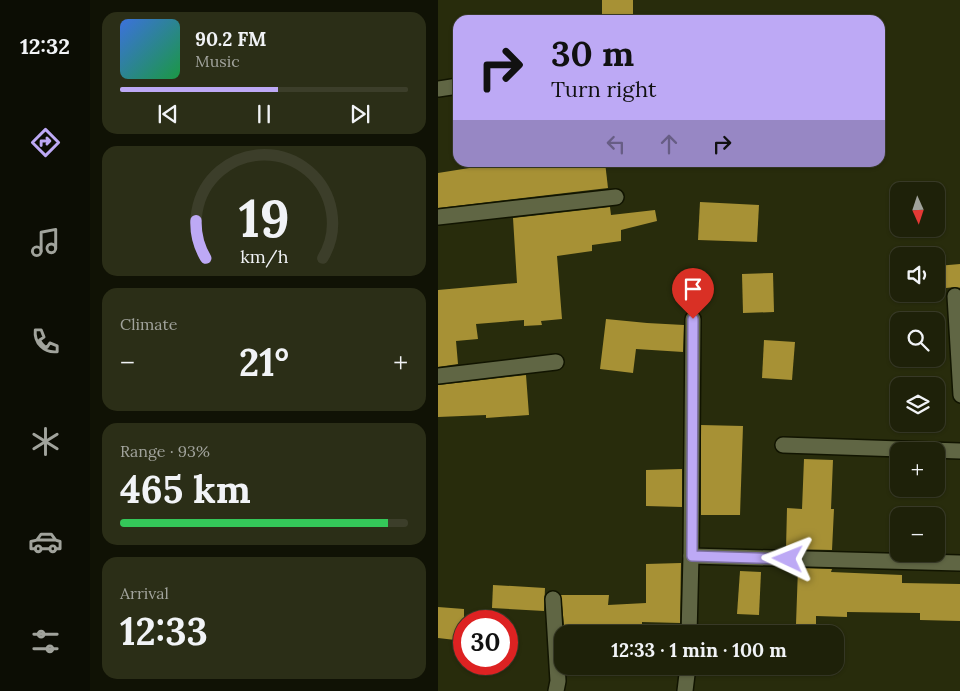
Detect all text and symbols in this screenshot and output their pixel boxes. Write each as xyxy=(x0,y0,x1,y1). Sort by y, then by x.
text: 90.2 FM xyxy=(195,27,267,51)
text: 30 m xyxy=(551,31,634,76)
text: 12:32 xyxy=(20,32,70,60)
icon: right xyxy=(468,35,533,100)
text: Music xyxy=(195,51,240,71)
text: Turn right xyxy=(551,75,656,103)
icon: previous xyxy=(154,100,182,128)
icon: pause xyxy=(250,100,278,128)
icon: next xyxy=(346,100,374,128)
icon: directions xyxy=(28,125,63,160)
icon: left xyxy=(602,130,630,158)
icon: ahead xyxy=(655,130,683,158)
icon: right xyxy=(708,130,736,158)
north arrow xyxy=(890,182,946,238)
map controls xyxy=(890,182,945,562)
text: 19 xyxy=(238,185,290,251)
icon: music xyxy=(28,225,63,260)
text: km/h xyxy=(240,245,288,268)
button: sound xyxy=(890,247,945,302)
pin xyxy=(672,268,714,319)
icon: arrive xyxy=(679,275,707,303)
button: search xyxy=(890,312,945,367)
text: Climate xyxy=(120,314,177,334)
icon: phone xyxy=(28,324,63,359)
text: 21° xyxy=(239,338,289,386)
text: − xyxy=(120,345,135,381)
text: + xyxy=(393,345,408,381)
button: layers xyxy=(890,377,945,432)
icon: climate xyxy=(28,424,63,459)
text: Range · 93% xyxy=(120,441,210,461)
button: + xyxy=(890,442,945,497)
text: 465 km xyxy=(120,465,251,513)
button: − xyxy=(890,507,945,562)
icon: car xyxy=(28,524,63,559)
position arrow xyxy=(761,532,813,584)
text: Arrival xyxy=(120,583,169,603)
text: 12:33 xyxy=(120,607,208,655)
speed limit sign: 30 xyxy=(453,610,518,675)
icon: filters xyxy=(28,624,63,659)
text: 12:33 · 1 min · 100 m xyxy=(611,638,787,662)

